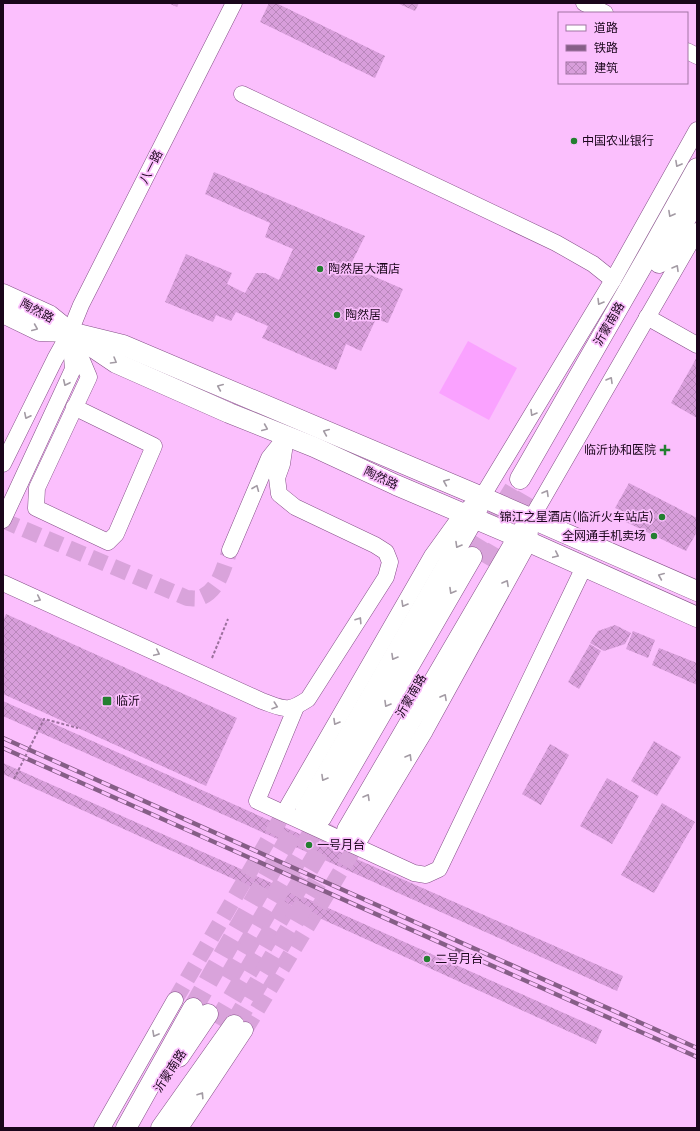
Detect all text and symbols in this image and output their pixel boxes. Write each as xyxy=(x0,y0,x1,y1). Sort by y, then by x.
legend xyxy=(558,12,688,84)
text: 道路 xyxy=(594,19,618,36)
text: 铁路 xyxy=(594,39,618,56)
text: 建筑 xyxy=(594,59,618,76)
place label: 中国农业银行 xyxy=(582,132,654,149)
marker: 中国农业银行 xyxy=(569,136,579,146)
street label: 八一路 xyxy=(135,147,166,187)
one-way arrow xyxy=(675,160,683,167)
one-way arrow xyxy=(669,210,676,217)
place label: 陶然居大酒店 xyxy=(328,260,400,277)
marker: 陶然居大酒店 xyxy=(315,264,325,274)
one-way arrow xyxy=(671,265,678,272)
street label: 陶然路 xyxy=(17,295,57,327)
one-way arrow xyxy=(598,298,605,305)
street label: 沂蒙南路 xyxy=(589,299,628,349)
place label: 陶然居 xyxy=(345,306,381,323)
marker: 陶然居 xyxy=(332,310,342,320)
one-way arrow xyxy=(31,323,39,331)
one-way arrow xyxy=(110,357,117,364)
one-way arrow xyxy=(606,377,613,384)
one-way arrow xyxy=(63,379,71,387)
one-way arrow xyxy=(217,384,225,392)
one-way arrow xyxy=(531,409,538,416)
one-way arrow xyxy=(24,412,32,420)
one-way arrow xyxy=(262,423,269,431)
one-way arrow xyxy=(323,429,331,437)
place label: 临沂协和医院 xyxy=(584,441,656,458)
marker: 临沂协和医院 xyxy=(659,444,671,456)
street label: 陶然路 xyxy=(361,462,401,493)
one-way arrow xyxy=(443,479,450,487)
one-way arrow xyxy=(252,484,260,491)
one-way arrow xyxy=(541,490,548,497)
place label: 锦江之星酒店(临沂火车站店) xyxy=(500,508,654,525)
marker: 锦江之星酒店(临沂火车站店) xyxy=(657,512,667,522)
place label: 全网通手机卖场 xyxy=(562,527,646,544)
marker: 全网通手机卖场 xyxy=(649,531,659,541)
one-way arrow xyxy=(456,541,463,548)
one-way arrow xyxy=(552,550,560,558)
one-way arrow xyxy=(658,573,666,581)
one-way arrow xyxy=(502,580,509,587)
one-way arrow xyxy=(450,587,457,594)
one-way arrow xyxy=(34,594,42,602)
one-way arrow xyxy=(401,600,408,608)
one-way arrow xyxy=(354,617,361,624)
one-way arrow xyxy=(152,648,160,656)
one-way arrow xyxy=(391,653,398,660)
street label: 沂蒙南路 xyxy=(391,671,430,721)
place label: 临沂 xyxy=(116,692,140,709)
one-way arrow xyxy=(440,694,447,701)
marker: 临沂 xyxy=(101,695,113,707)
one-way arrow xyxy=(385,700,392,707)
one-way arrow xyxy=(272,701,279,710)
one-way arrow xyxy=(334,718,341,725)
one-way arrow xyxy=(405,755,412,762)
one-way arrow xyxy=(322,774,329,781)
one-way arrow xyxy=(362,794,369,801)
place label: 一号月台 xyxy=(317,836,365,853)
marker: 一号月台 xyxy=(304,840,314,850)
place label: 二号月台 xyxy=(435,950,483,967)
marker: 二号月台 xyxy=(422,954,432,964)
one-way arrow xyxy=(153,1030,160,1037)
street label: 沂蒙南路 xyxy=(149,1046,190,1095)
one-way arrow xyxy=(197,1093,204,1100)

